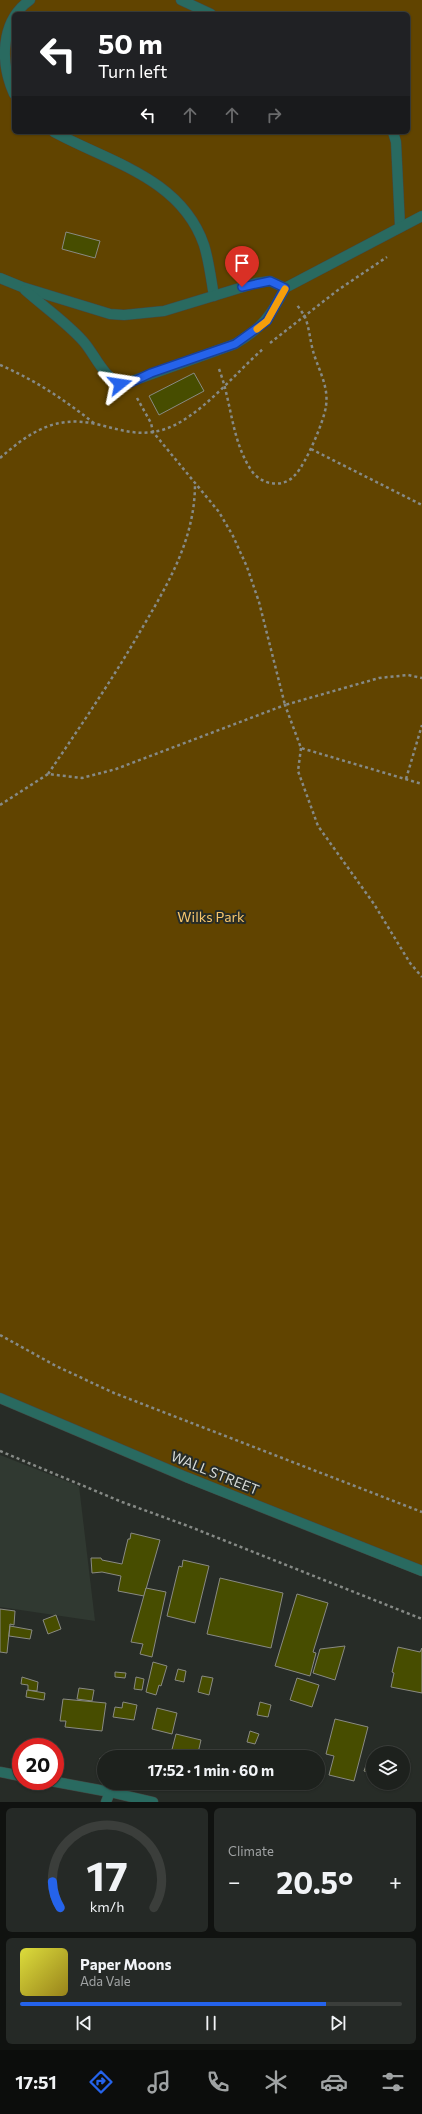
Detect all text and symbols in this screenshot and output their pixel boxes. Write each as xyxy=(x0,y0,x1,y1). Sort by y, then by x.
text: 50 m xyxy=(98,26,163,60)
icon: left xyxy=(32,28,84,80)
text: Turn left xyxy=(98,60,167,82)
icon: left xyxy=(137,104,159,126)
icon: ahead xyxy=(179,104,201,126)
icon: ahead xyxy=(221,104,243,126)
icon: right xyxy=(263,104,285,126)
pin xyxy=(225,246,259,287)
icon: arrive xyxy=(231,252,253,274)
position arrow xyxy=(99,363,141,405)
park label: Wilks Park xyxy=(177,908,245,925)
street label: WALL STREET xyxy=(169,1447,262,1498)
speed limit sign: 20 xyxy=(12,1738,64,1790)
map controls xyxy=(366,1746,410,1790)
button: layers xyxy=(366,1746,410,1790)
text: 17:52 · 1 min · 60 m xyxy=(148,1761,274,1779)
text: Climate xyxy=(228,1843,274,1859)
text: 17 xyxy=(86,1849,128,1900)
text: 20.5° xyxy=(276,1863,353,1900)
text: − xyxy=(228,1868,241,1895)
text: + xyxy=(389,1868,402,1895)
text: km/h xyxy=(90,1897,124,1915)
text: Paper Moons xyxy=(80,1955,171,1973)
text: Ada Vale xyxy=(80,1973,131,1989)
icon: previous xyxy=(73,2012,95,2034)
icon: pause xyxy=(200,2012,222,2034)
icon: next xyxy=(327,2012,349,2034)
icon: directions xyxy=(87,2068,115,2096)
icon: music xyxy=(145,2068,173,2096)
icon: phone xyxy=(204,2068,232,2096)
icon: climate xyxy=(262,2068,290,2096)
icon: car xyxy=(320,2068,348,2096)
icon: filters xyxy=(379,2068,407,2096)
text: 17:51 xyxy=(15,2071,57,2093)

